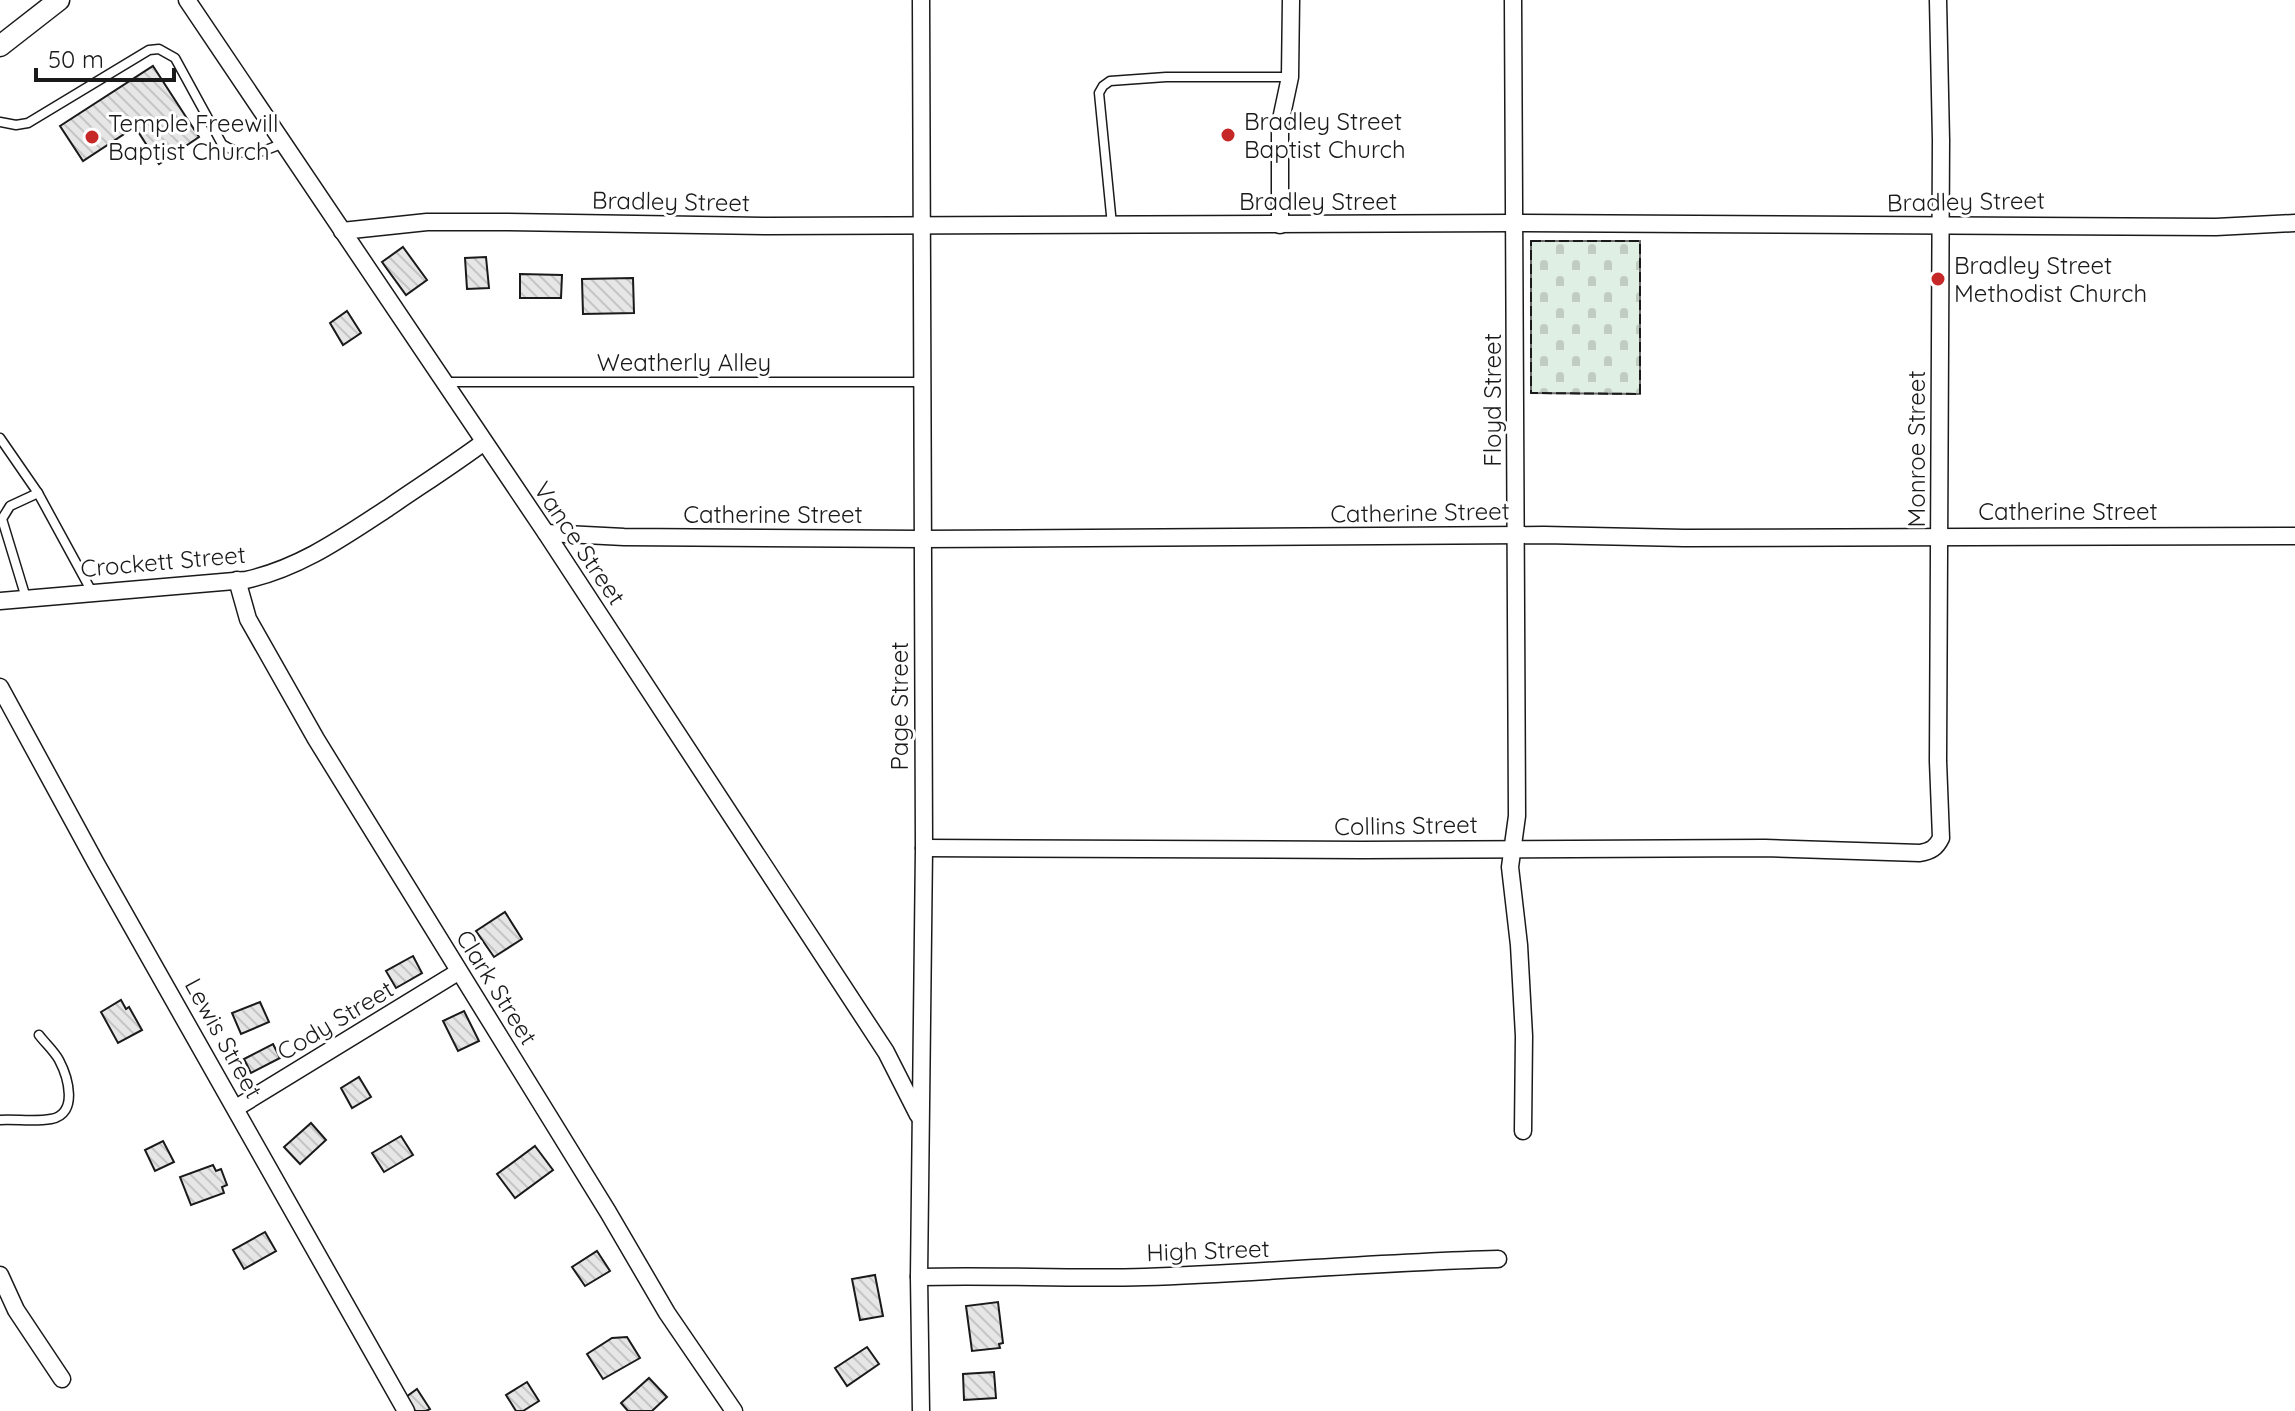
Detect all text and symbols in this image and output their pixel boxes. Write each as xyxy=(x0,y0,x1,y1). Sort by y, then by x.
scale bar xyxy=(36,32,174,82)
text: 50 m xyxy=(48,44,104,74)
place label: Bradley Street Baptist Church xyxy=(1244,106,1406,164)
place label: Temple Freewill Baptist Church xyxy=(108,108,278,166)
marker: Bradley Street Baptist Church xyxy=(1219,126,1237,144)
marker: Temple Freewill Baptist Church xyxy=(83,128,101,146)
street label: Bradley Street xyxy=(592,185,750,217)
street label: Bradley Street xyxy=(1887,185,2045,217)
street label: Bradley Street xyxy=(1239,186,1397,216)
place label: Bradley Street Methodist Church xyxy=(1954,250,2147,308)
marker: Bradley Street Methodist Church xyxy=(1929,270,1947,288)
street label: Floyd Street xyxy=(1477,333,1507,467)
street label: Weatherly Alley xyxy=(597,347,771,377)
street label: Monroe Street xyxy=(1901,370,1931,528)
street label: Vance Street xyxy=(528,476,632,610)
street label: Catherine Street xyxy=(1330,495,1510,529)
street label: Catherine Street xyxy=(1978,496,2158,526)
street label: Catherine Street xyxy=(683,499,863,529)
street label: Crockett Street xyxy=(79,539,247,583)
street label: Page Street xyxy=(884,642,914,770)
street label: Collins Street xyxy=(1334,809,1478,841)
street label: Clark Street xyxy=(450,924,544,1050)
street label: Lewis Street xyxy=(179,973,269,1103)
street label: Cody Street xyxy=(271,974,399,1066)
street label: High Street xyxy=(1146,1233,1270,1267)

